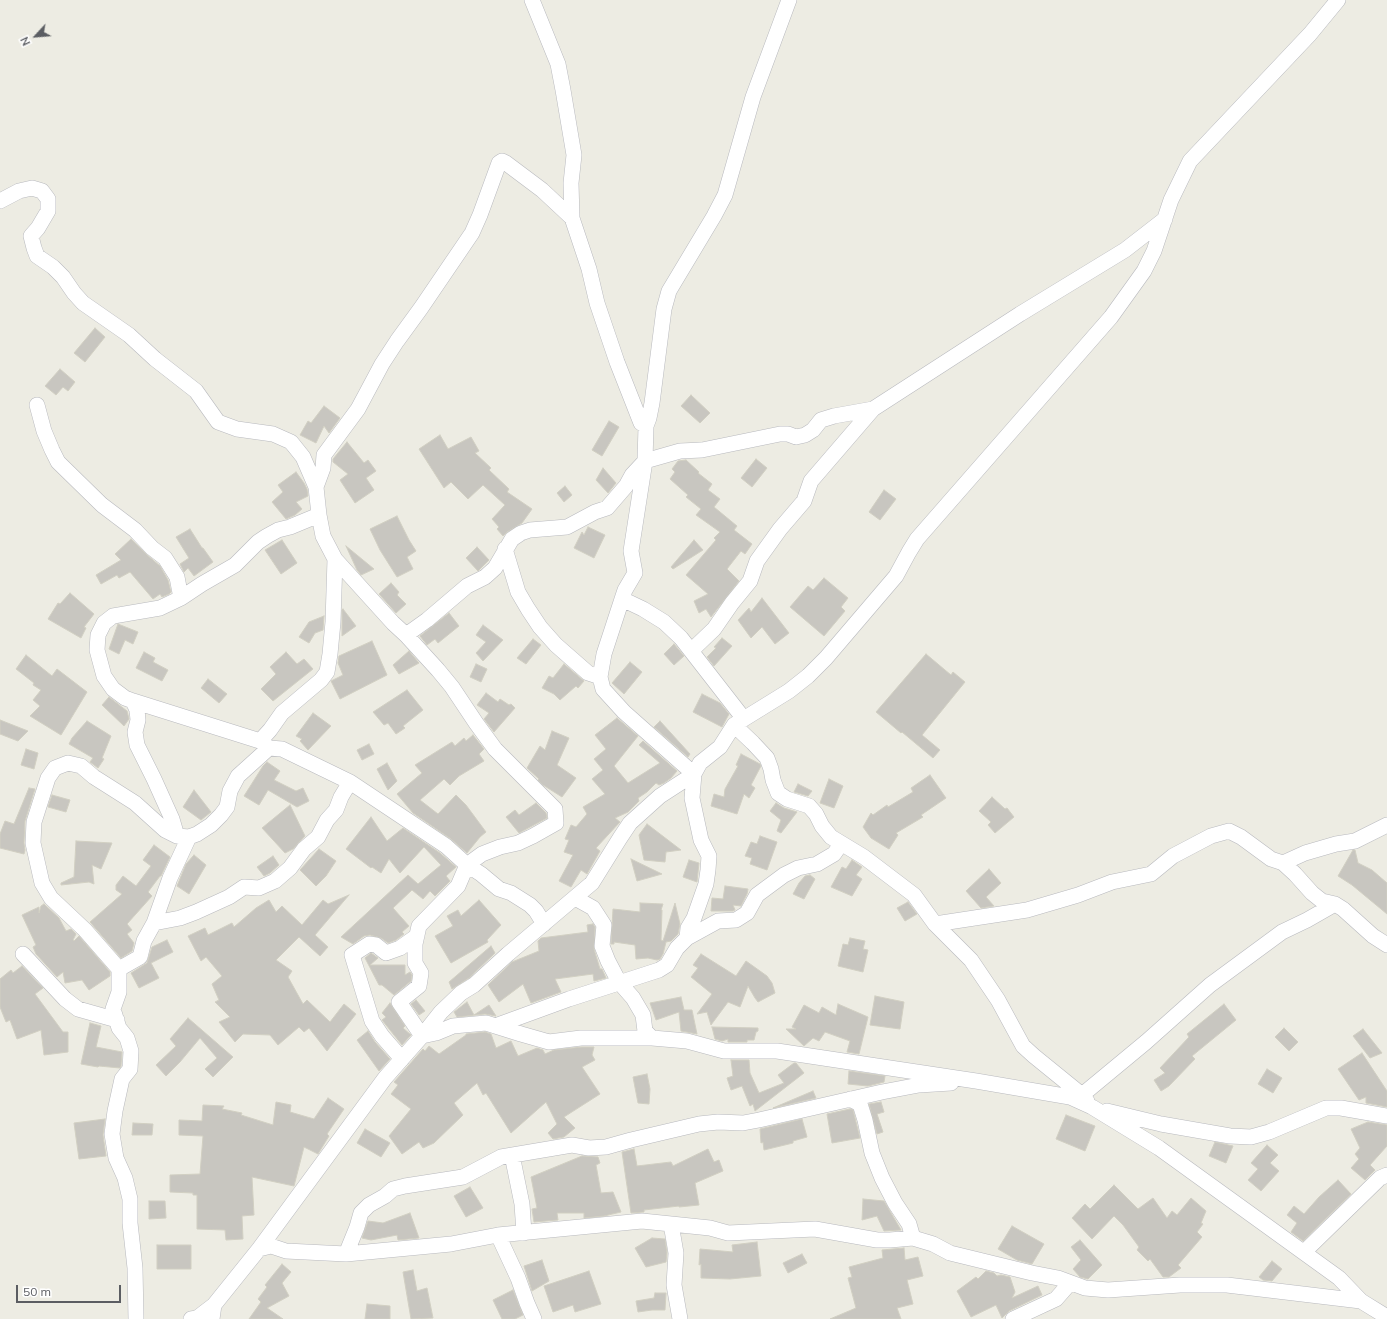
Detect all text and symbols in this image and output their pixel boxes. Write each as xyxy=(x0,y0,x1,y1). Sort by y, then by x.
north arrow xyxy=(16,16,56,56)
text: N xyxy=(17,34,33,48)
scale bar xyxy=(18,1277,123,1303)
text: 50 m xyxy=(23,1284,51,1299)

